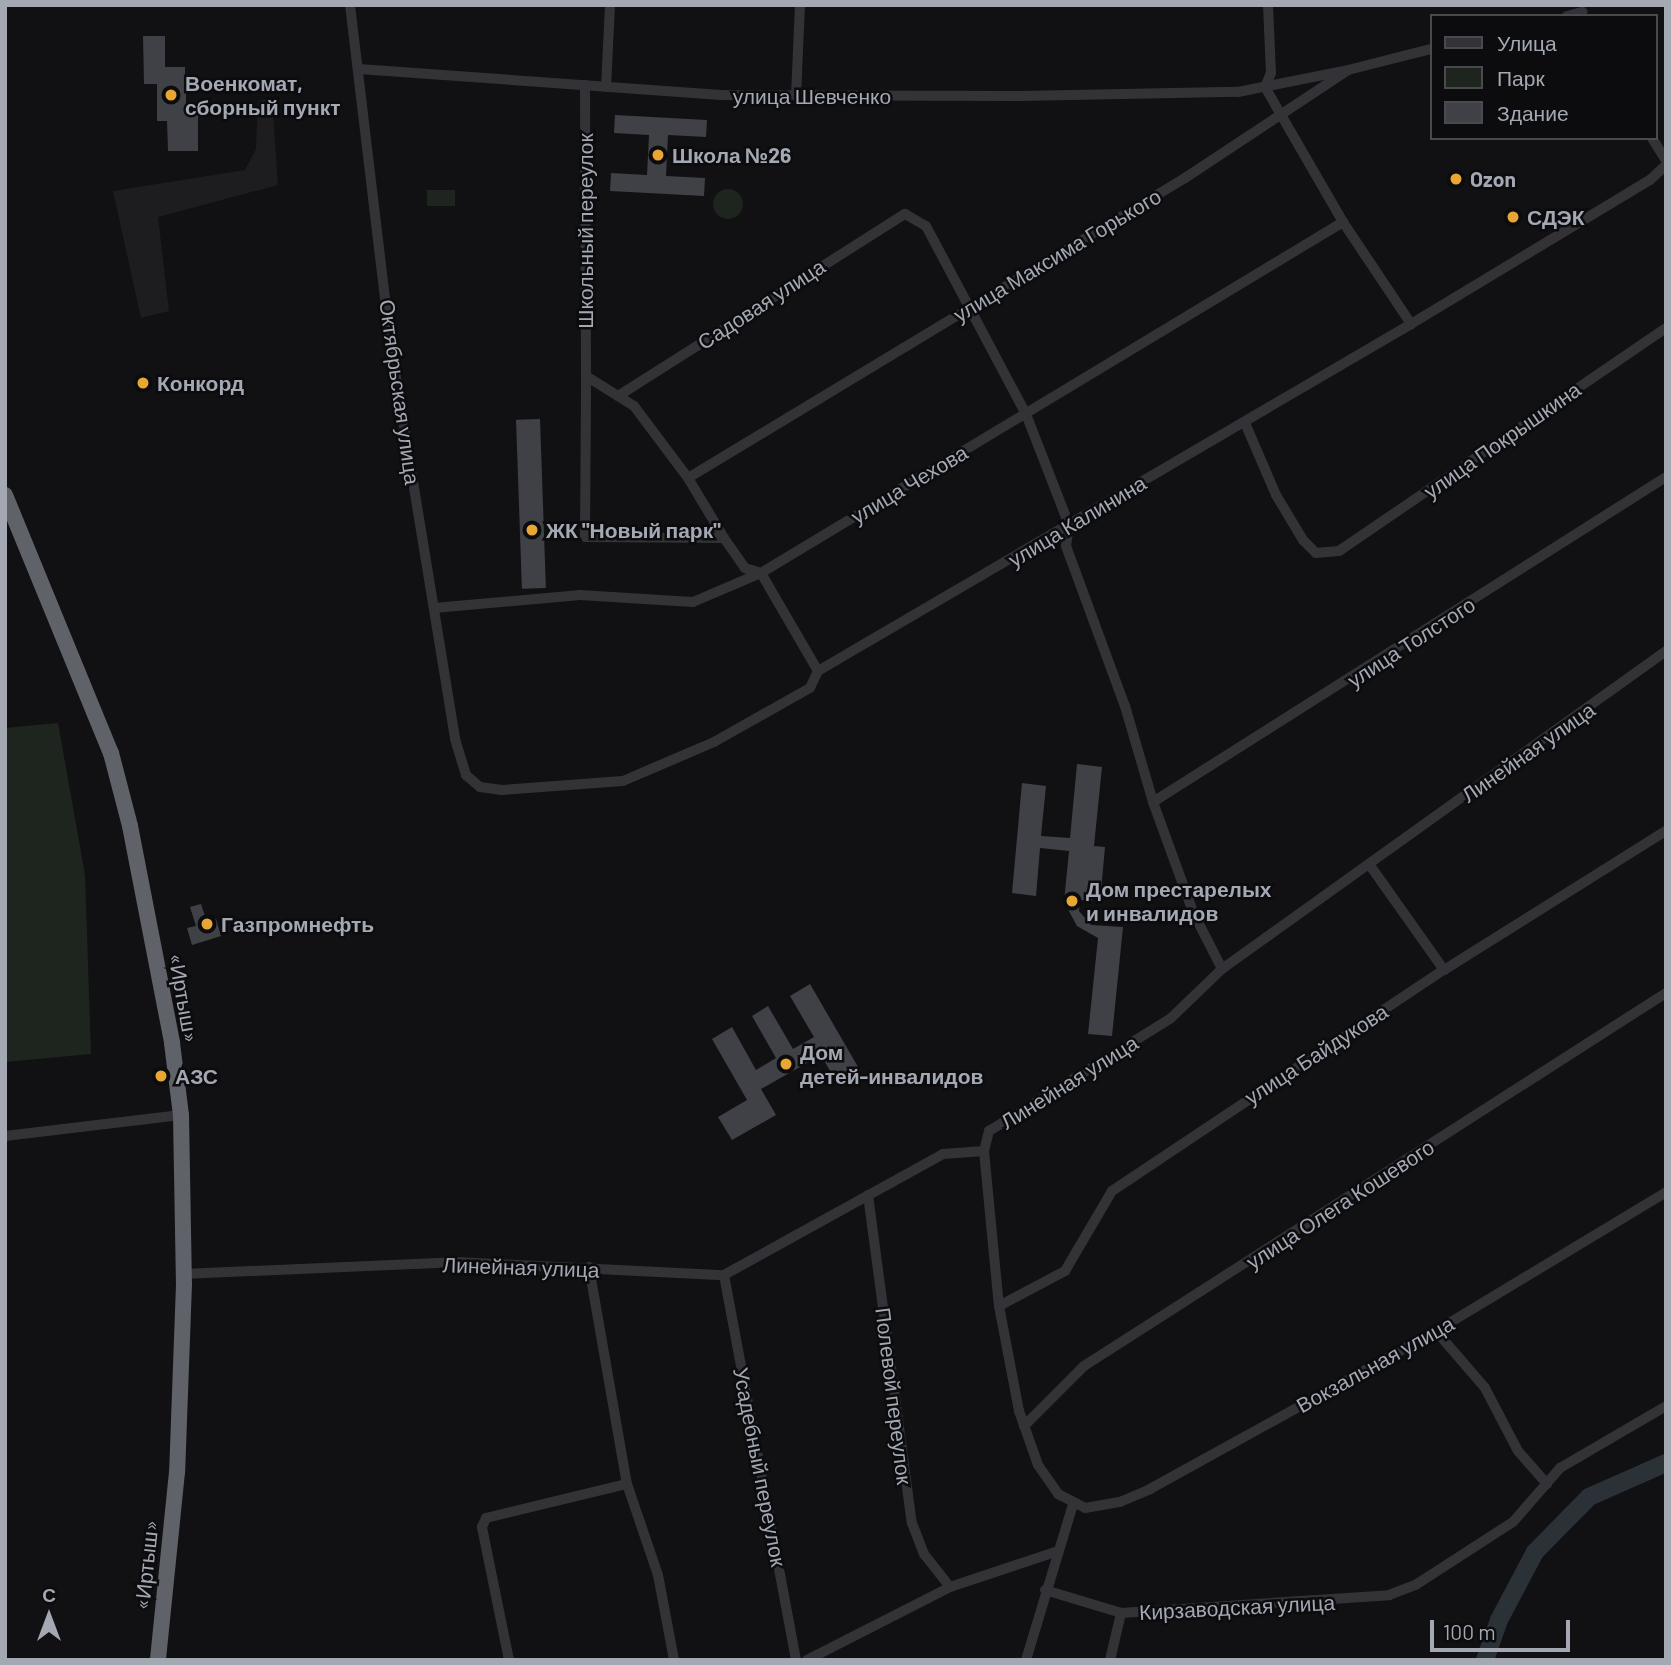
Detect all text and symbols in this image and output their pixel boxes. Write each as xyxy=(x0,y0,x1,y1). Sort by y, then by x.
legend xyxy=(1430,14,1657,140)
text: Улица xyxy=(1497,30,1557,55)
text: Парк xyxy=(1497,65,1545,90)
place label: Военкомат, сборный пункт xyxy=(185,70,341,120)
street label: улица Шевченко xyxy=(733,83,891,109)
marker: Военкомат, сборный пункт xyxy=(163,87,179,103)
text: Здание xyxy=(1497,100,1569,125)
street label: Школьный переулок xyxy=(572,133,598,329)
place label: Школа №26 xyxy=(672,142,791,168)
marker: Школа №26 xyxy=(650,147,666,163)
place label: Ozon xyxy=(1470,166,1516,192)
marker: Ozon xyxy=(1448,171,1464,187)
street label: улица Максима Горького xyxy=(949,183,1165,327)
place label: СДЭК xyxy=(1527,204,1585,230)
marker: СДЭК xyxy=(1505,209,1521,225)
street label: Садовая улица xyxy=(693,253,829,355)
street label: Октябрьская улица xyxy=(375,298,425,486)
place label: Конкорд xyxy=(157,370,244,396)
marker: Конкорд xyxy=(135,375,151,391)
street label: улица Покрышкина xyxy=(1419,376,1585,504)
street label: улица Чехова xyxy=(846,439,972,529)
street label: улица Калинина xyxy=(1003,470,1151,572)
place label: ЖК "Новый парк" xyxy=(546,517,721,543)
marker: ЖК "Новый парк" xyxy=(524,522,540,538)
street label: улица Толстого xyxy=(1342,591,1480,693)
street label: Линейная улица xyxy=(1456,697,1600,807)
place label: Дом престарелых и инвалидов xyxy=(1086,876,1272,926)
marker: Дом престарелых и инвалидов xyxy=(1064,893,1080,909)
place label: Газпромнефть xyxy=(221,911,374,937)
marker: Газпромнефть xyxy=(199,916,215,932)
street label: «Иртыш» xyxy=(164,951,204,1045)
street label: улица Байдукова xyxy=(1240,998,1392,1110)
street label: Линейная улица xyxy=(996,1030,1142,1134)
place label: Дом детей-инвалидов xyxy=(800,1039,983,1089)
marker: Дом детей-инвалидов xyxy=(778,1056,794,1072)
place label: АЗС xyxy=(175,1063,218,1089)
marker: АЗС xyxy=(153,1068,169,1084)
street label: улица Олега Кошевого xyxy=(1241,1134,1439,1274)
street label: Линейная улица xyxy=(442,1252,600,1282)
street label: Полевой переулок xyxy=(871,1306,917,1486)
street label: Вокзальная улица xyxy=(1292,1310,1458,1418)
street label: Усадебный переулок xyxy=(728,1365,792,1569)
street label: «Иртыш» xyxy=(129,1519,163,1611)
north arrow xyxy=(14,1581,84,1651)
text: С xyxy=(42,1583,56,1606)
street label: Кирзаводская улица xyxy=(1138,1589,1336,1625)
scale bar xyxy=(1433,1606,1573,1650)
text: 100 m xyxy=(1443,1619,1496,1644)

